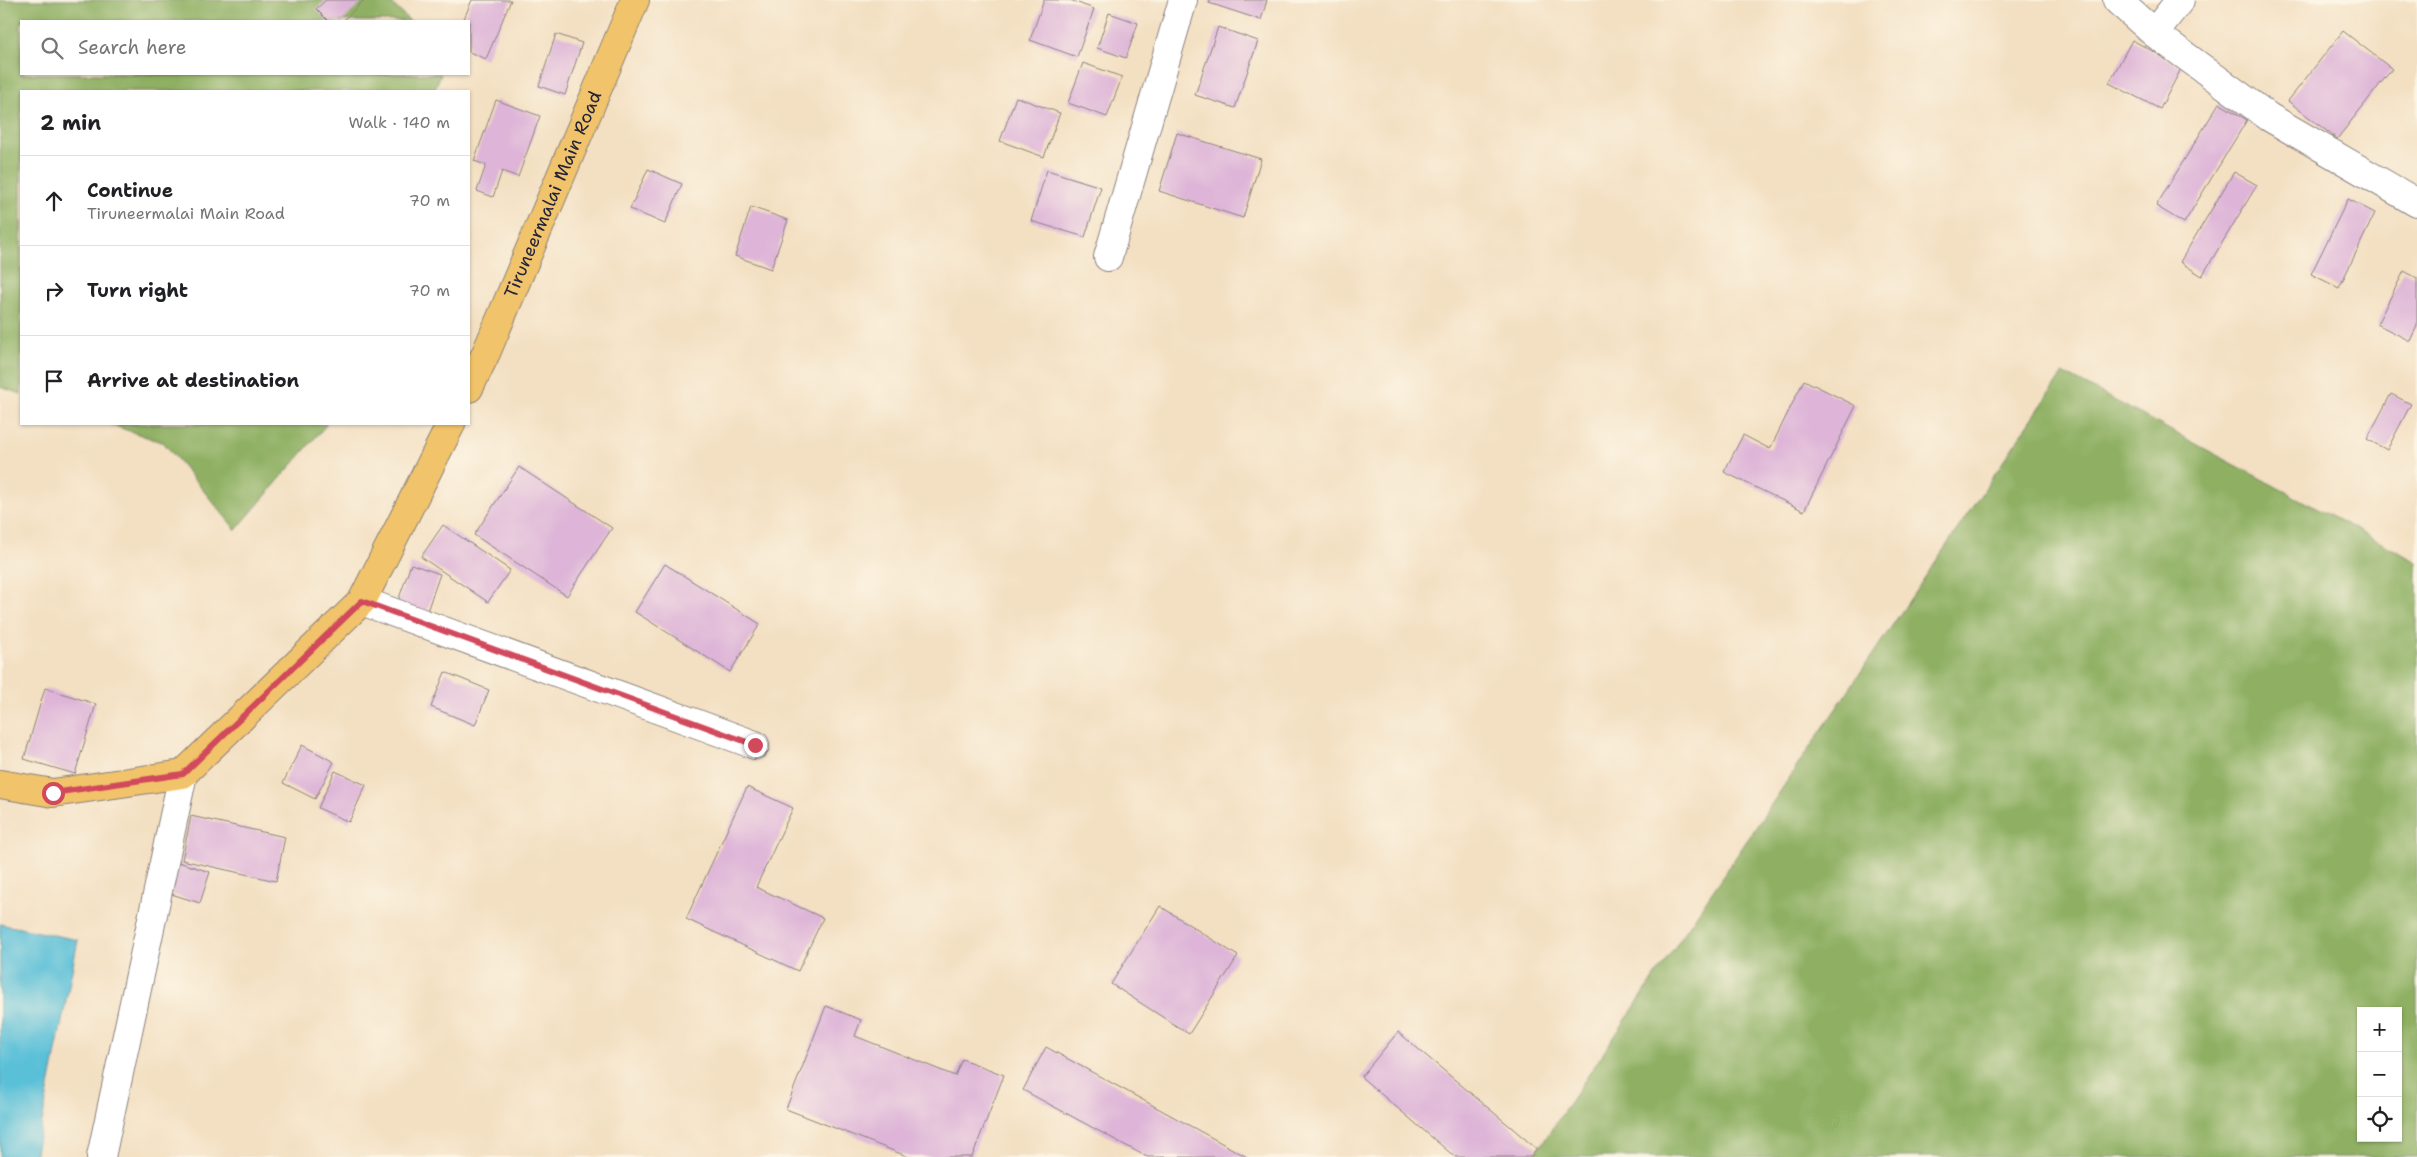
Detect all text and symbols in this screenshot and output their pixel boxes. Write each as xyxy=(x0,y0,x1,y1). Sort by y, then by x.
search box xyxy=(20,20,470,75)
icon: search xyxy=(38,34,66,62)
text: Search here xyxy=(78,35,187,60)
street label: Tiruneermalai Main Road xyxy=(499,87,607,302)
text: 2 min xyxy=(40,109,101,137)
text: Walk · 140 m xyxy=(348,112,450,133)
text: Continue xyxy=(87,178,173,203)
icon: ahead xyxy=(40,187,68,215)
text: 70 m xyxy=(409,190,450,211)
text: Tiruneermalai Main Road xyxy=(87,203,285,224)
icon: right xyxy=(40,277,68,305)
text: Turn right xyxy=(87,278,188,303)
text: 70 m xyxy=(409,280,450,301)
icon: arrive xyxy=(40,367,68,395)
text: Arrive at destination xyxy=(87,368,299,393)
route end xyxy=(744,734,767,757)
route start xyxy=(42,782,65,805)
map controls xyxy=(2357,1007,2402,1142)
button: + xyxy=(2357,1007,2402,1052)
button: − xyxy=(2357,1052,2402,1097)
button: locate xyxy=(2357,1097,2402,1142)

